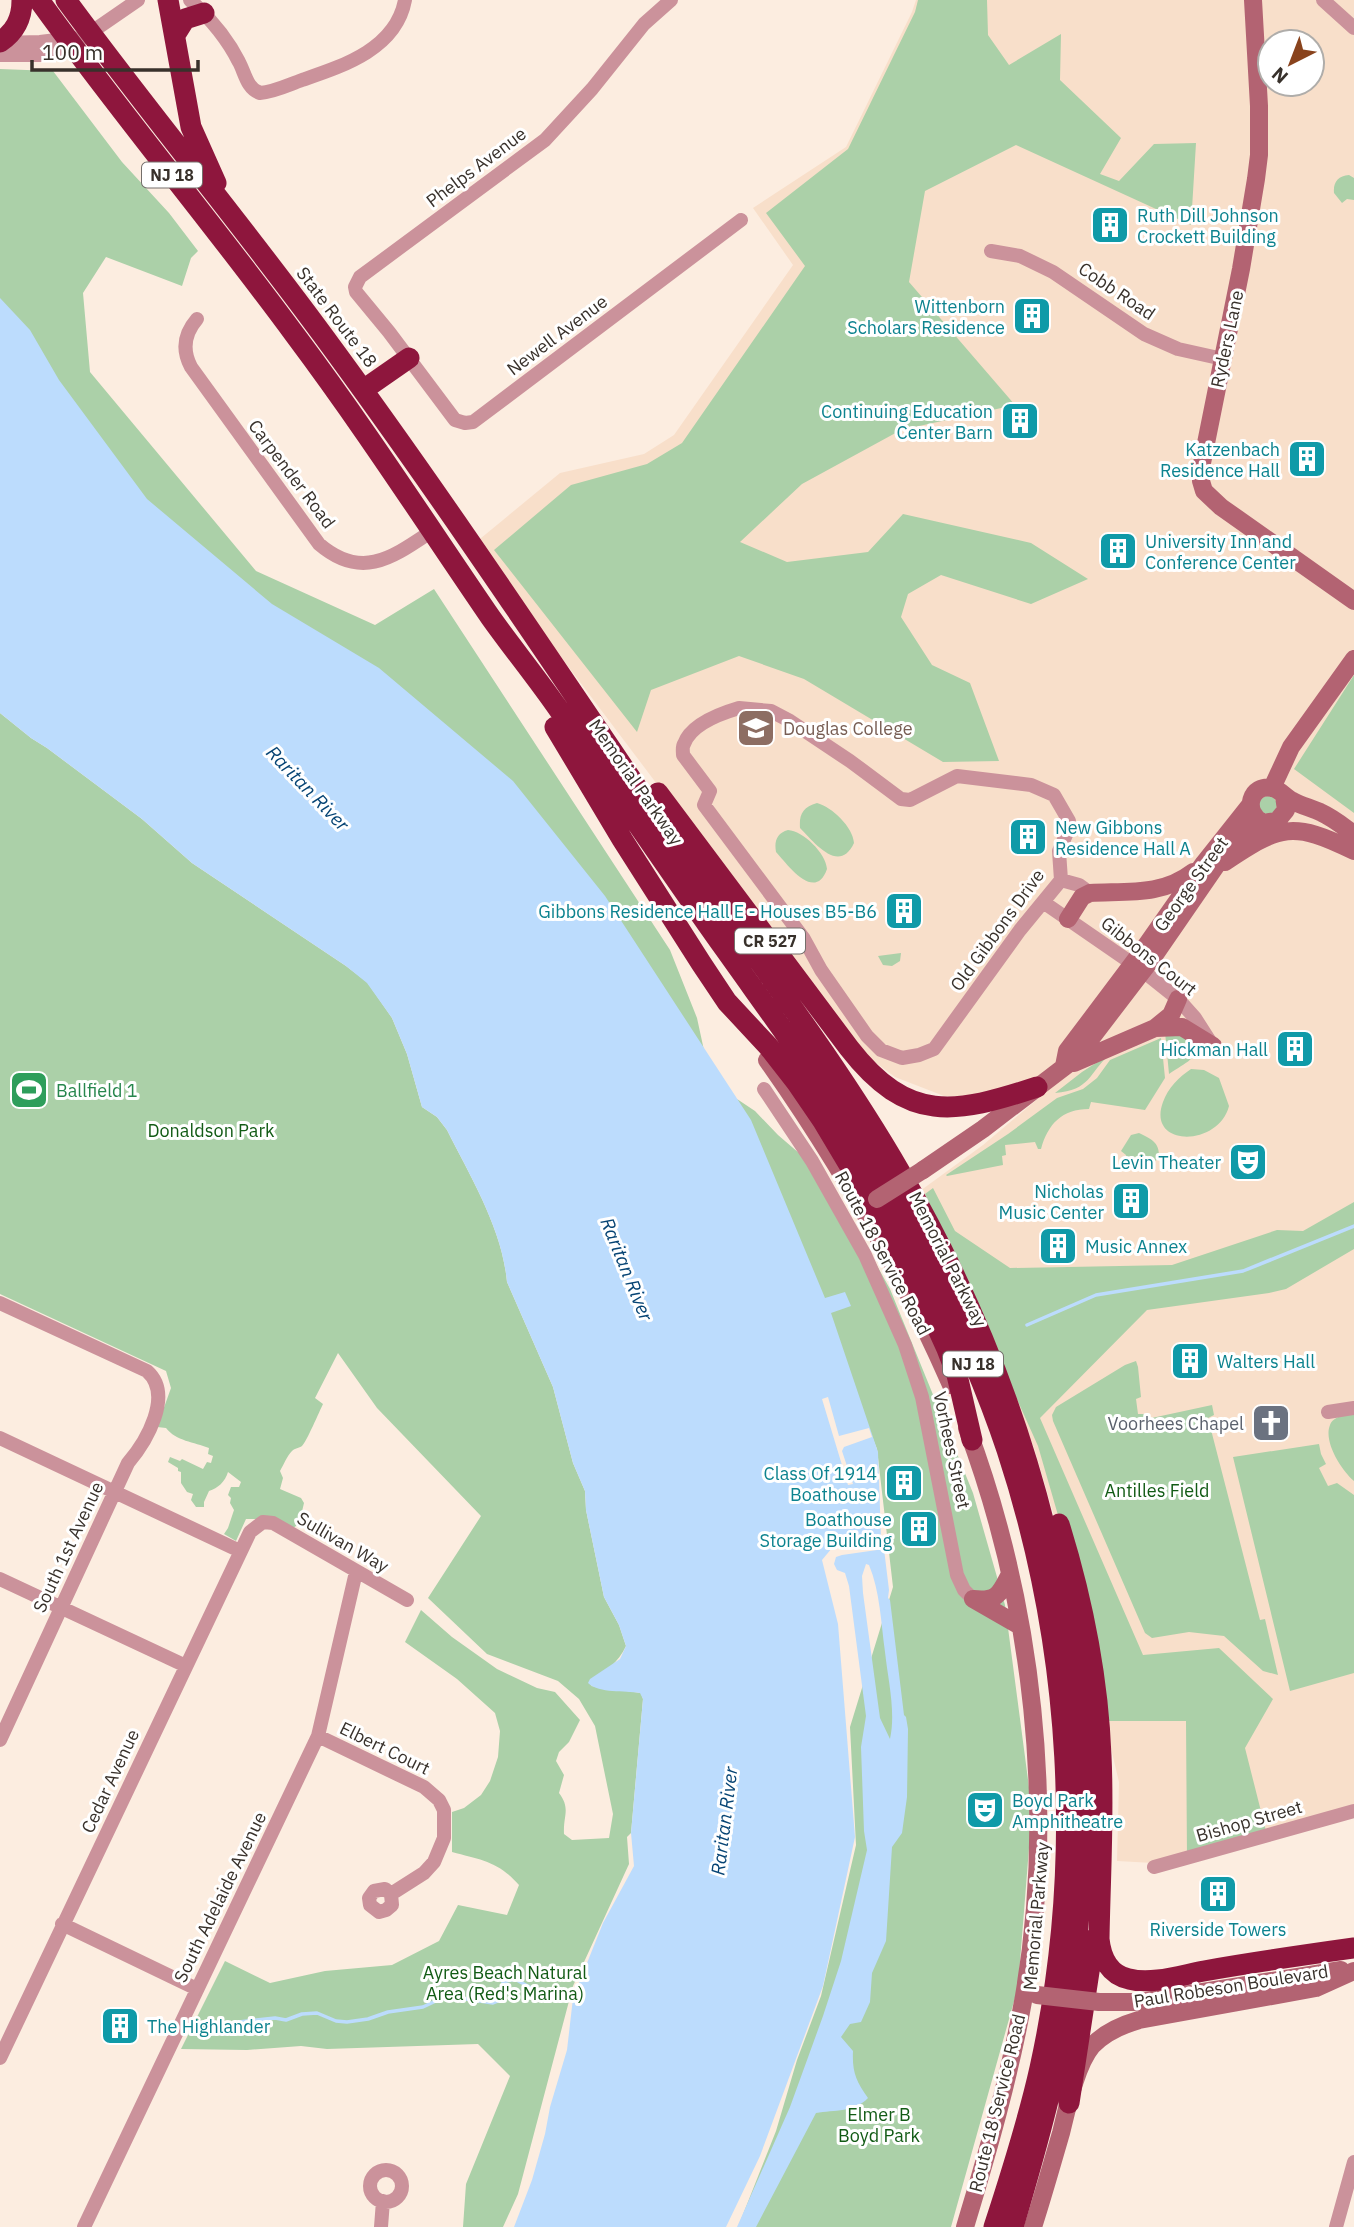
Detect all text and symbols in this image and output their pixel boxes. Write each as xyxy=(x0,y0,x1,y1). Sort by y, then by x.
scale bar xyxy=(32,28,198,72)
north arrow xyxy=(1256,28,1326,98)
text: 100 m xyxy=(42,38,103,66)
text: N xyxy=(1266,62,1293,89)
street label: Phelps Avenue xyxy=(421,122,531,212)
road number: NJ 18 xyxy=(142,162,202,188)
building icon: Ruth Dill Johnson Crockett Building xyxy=(1089,204,1131,246)
place label: Ruth Dill Johnson Crockett Building xyxy=(1137,204,1279,248)
street label: Cobb Road xyxy=(1074,257,1160,325)
street label: State Route 18 xyxy=(292,262,382,372)
street label: Ryders Lane xyxy=(1205,288,1249,390)
street label: Newell Avenue xyxy=(502,290,612,380)
place label: Wittenborn Scholars Residence xyxy=(847,295,1005,339)
building icon: Wittenborn Scholars Residence xyxy=(1011,295,1053,337)
place label: Continuing Education Center Barn xyxy=(821,400,993,444)
building icon: Continuing Education Center Barn xyxy=(999,400,1041,442)
street label: Carpender Road xyxy=(244,415,340,533)
place label: Katzenbach Residence Hall xyxy=(1160,438,1280,482)
building icon: Katzenbach Residence Hall xyxy=(1286,438,1328,480)
building icon: University Inn and Conference Center xyxy=(1097,530,1139,572)
place label: University Inn and Conference Center xyxy=(1145,530,1296,574)
school or university icon: Douglas College xyxy=(735,707,777,749)
street label: Memorial Parkway xyxy=(584,714,688,850)
place label: Douglas College xyxy=(783,717,913,740)
water label: Raritan River xyxy=(261,740,355,836)
building icon: New Gibbons Residence Hall A xyxy=(1007,816,1049,858)
place label: New Gibbons Residence Hall A xyxy=(1055,816,1191,860)
street label: George Street xyxy=(1149,832,1233,936)
street label: Old Gibbons Drive xyxy=(945,864,1049,996)
building icon: Gibbons Residence Hall E - Houses B5-B6 xyxy=(883,890,925,932)
place label: Gibbons Residence Hall E - Houses B5-B6 xyxy=(538,900,877,923)
street label: Gibbons Court xyxy=(1096,911,1202,1001)
road number: CR 527 xyxy=(735,928,805,953)
building icon: Hickman Hall xyxy=(1274,1028,1316,1070)
place label: Hickman Hall xyxy=(1160,1038,1268,1061)
sports icon: Ballfield 1 xyxy=(8,1069,50,1111)
place label: Ballfield 1 xyxy=(56,1079,138,1102)
park label: Donaldson Park xyxy=(147,1119,275,1142)
theatre icon: Levin Theater xyxy=(1227,1141,1269,1183)
place label: Levin Theater xyxy=(1112,1151,1221,1174)
street label: Route 18 Service Road xyxy=(830,1167,936,1339)
place label: Nicholas Music Center xyxy=(999,1180,1104,1224)
building icon: Nicholas Music Center xyxy=(1110,1180,1152,1222)
street label: Memorial Parkway xyxy=(904,1188,992,1330)
water label: Raritan River xyxy=(595,1214,659,1325)
building icon: Music Annex xyxy=(1037,1225,1079,1267)
place label: Music Annex xyxy=(1085,1235,1187,1258)
building icon: Walters Hall xyxy=(1169,1340,1211,1382)
place label: Walters Hall xyxy=(1217,1350,1315,1373)
road number: NJ 18 xyxy=(943,1352,1003,1376)
street label: Vorhees Street xyxy=(928,1389,976,1511)
church icon: Voorhees Chapel xyxy=(1250,1402,1292,1444)
place label: Voorhees Chapel xyxy=(1108,1412,1244,1435)
place label: Class Of 1914 Boathouse xyxy=(764,1462,877,1506)
building icon: Class Of 1914 Boathouse xyxy=(883,1462,925,1504)
street label: South 1st Avenue xyxy=(28,1478,108,1616)
park label: Antilles Field xyxy=(1105,1479,1209,1502)
street label: Sullivan Way xyxy=(293,1507,393,1577)
place label: Boathouse Storage Building xyxy=(760,1508,892,1552)
building icon: Boathouse Storage Building xyxy=(898,1508,940,1550)
street label: Elbert Court xyxy=(336,1716,434,1780)
street label: Cedar Avenue xyxy=(76,1725,144,1837)
water label: Raritan River xyxy=(705,1764,743,1877)
theatre icon: Boyd Park Amphitheatre xyxy=(964,1789,1006,1831)
place label: Boyd Park Amphitheatre xyxy=(1012,1789,1123,1833)
street label: Bishop Street xyxy=(1193,1795,1305,1847)
street label: South Adelaide Avenue xyxy=(169,1808,271,1986)
street label: Memorial Parkway xyxy=(1018,1841,1054,1991)
building icon: Riverside Towers xyxy=(1197,1873,1239,1915)
place label: Riverside Towers xyxy=(1149,1918,1287,1941)
street label: Paul Robeson Boulevard xyxy=(1132,1959,1330,2013)
park label: Ayres Beach Natural Area (Red's Marina) xyxy=(423,1961,587,2005)
building icon: The Highlander xyxy=(99,2005,141,2047)
street label: Route 18 Service Road xyxy=(964,2012,1030,2194)
place label: The Highlander xyxy=(147,2015,271,2038)
park label: Elmer B Boyd Park xyxy=(838,2103,920,2147)

